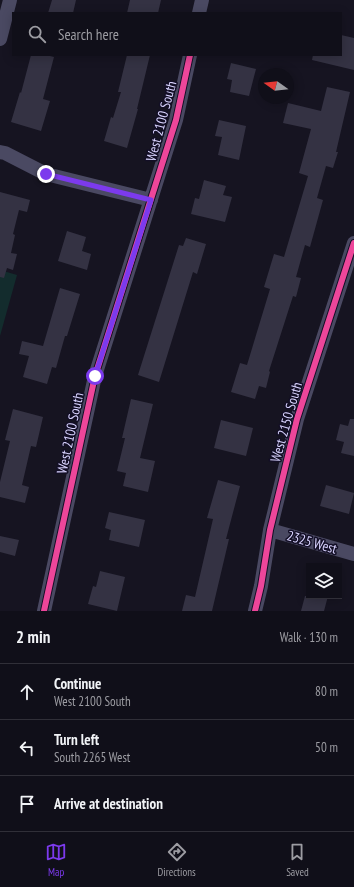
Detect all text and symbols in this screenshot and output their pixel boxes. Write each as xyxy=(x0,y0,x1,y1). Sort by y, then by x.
search box xyxy=(12,12,342,56)
icon: search xyxy=(26,23,48,45)
text: Search here xyxy=(58,25,119,44)
north arrow xyxy=(258,68,294,104)
street label: West 2100 South xyxy=(142,79,180,163)
route end xyxy=(37,165,55,183)
route start xyxy=(86,367,104,385)
street label: West 2150 South xyxy=(266,380,306,464)
street label: West 2100 South xyxy=(53,391,87,475)
street label: 2325 West xyxy=(285,526,339,558)
map controls xyxy=(306,563,342,599)
button: layers xyxy=(306,563,342,599)
text: 2 min xyxy=(16,626,50,648)
text: Walk · 130 m xyxy=(280,629,338,646)
text: Continue xyxy=(54,674,101,693)
icon: ahead xyxy=(16,681,38,703)
text: 80 m xyxy=(315,683,338,700)
text: West 2100 South xyxy=(54,693,131,710)
text: Turn left xyxy=(54,730,99,749)
icon: left xyxy=(16,737,38,759)
text: 50 m xyxy=(315,739,338,756)
text: South 2265 West xyxy=(54,749,130,766)
icon: arrive xyxy=(16,793,38,815)
text: Arrive at destination xyxy=(54,794,163,813)
tab: Map xyxy=(45,841,67,879)
tab: Directions xyxy=(158,841,196,879)
tab: Saved xyxy=(286,841,309,879)

